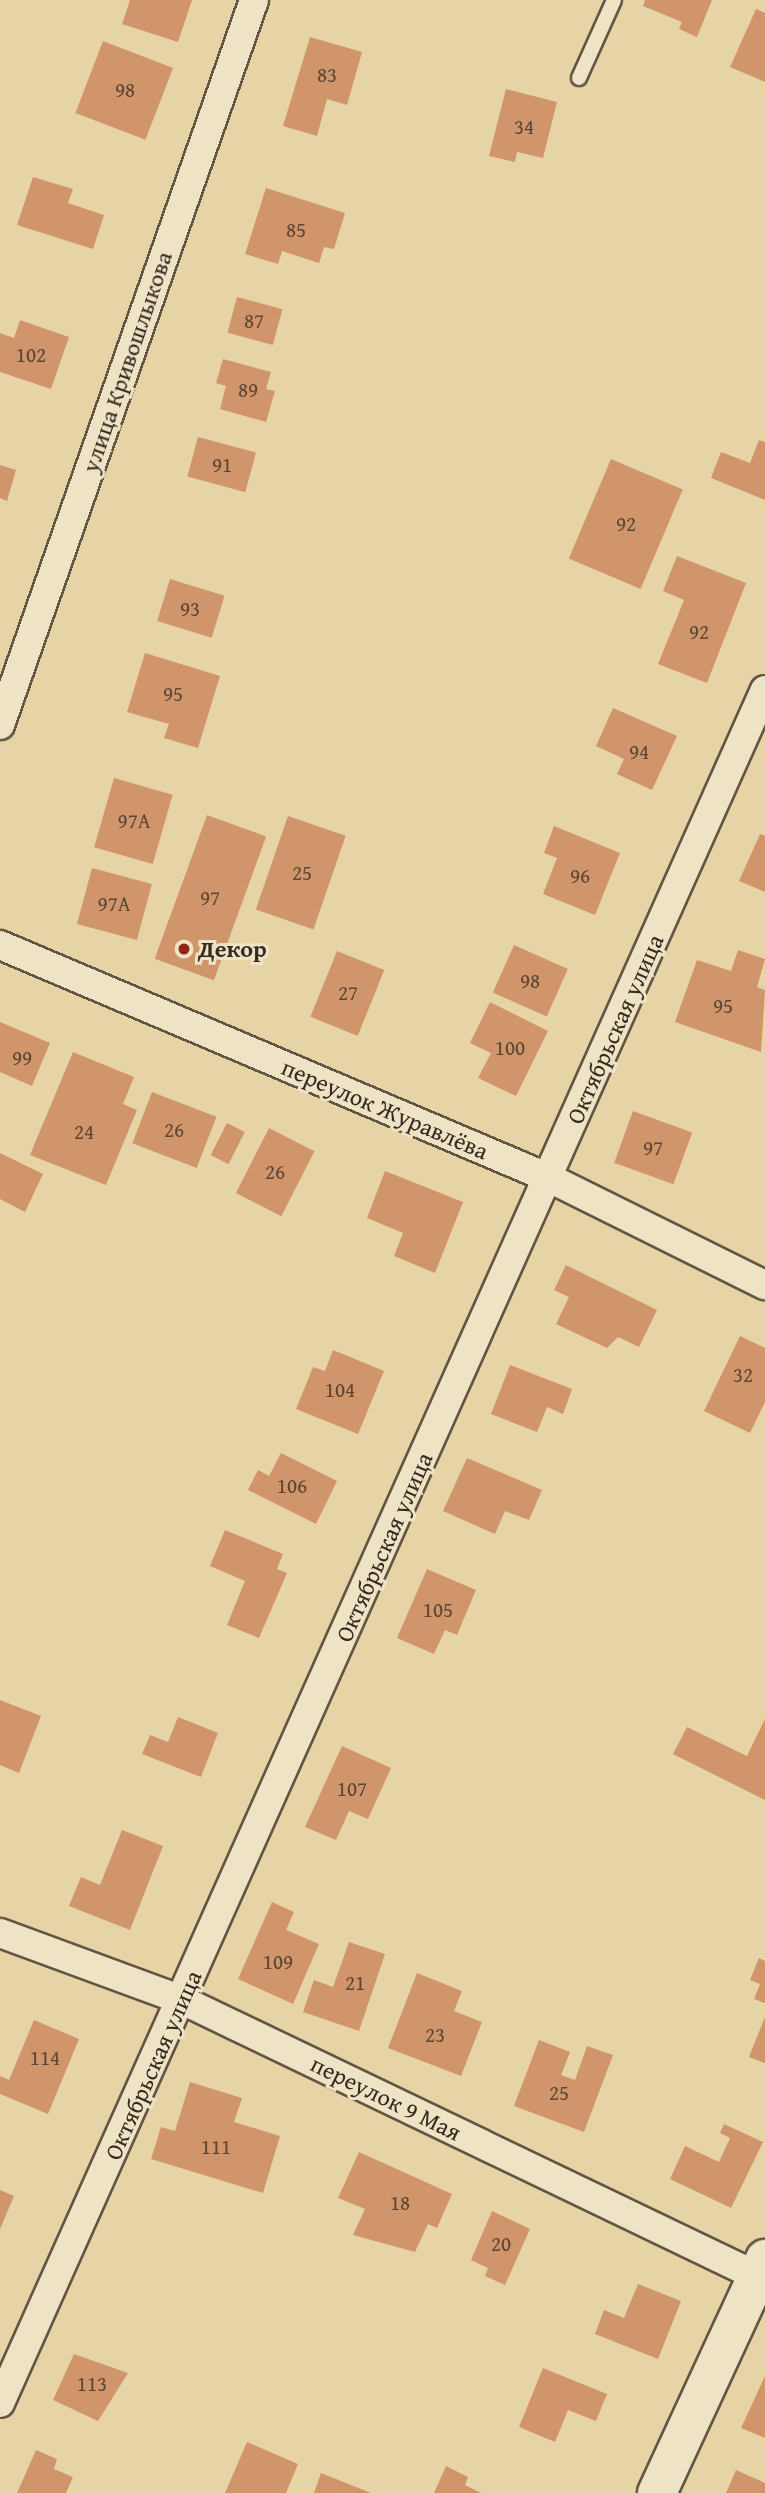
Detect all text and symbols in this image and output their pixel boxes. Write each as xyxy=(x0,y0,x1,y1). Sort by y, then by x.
house number: 83 xyxy=(317,62,337,88)
house number: 98 xyxy=(115,77,135,103)
house number: 34 xyxy=(514,114,534,140)
house number: 85 xyxy=(286,217,306,243)
street label: улица Кривошлыкова xyxy=(76,248,178,476)
house number: 87 xyxy=(244,308,264,334)
house number: 102 xyxy=(16,342,46,368)
house number: 89 xyxy=(238,377,258,403)
house number: 91 xyxy=(212,452,232,478)
house number: 92 xyxy=(616,511,636,537)
house number: 93 xyxy=(180,596,200,622)
house number: 92 xyxy=(689,619,709,645)
house number: 95 xyxy=(163,681,183,707)
house number: 94 xyxy=(629,739,649,765)
house number: 97А xyxy=(118,808,150,834)
house number: 25 xyxy=(292,860,312,886)
house number: 96 xyxy=(570,863,590,889)
house number: 97 xyxy=(200,885,220,911)
house number: 97А xyxy=(98,891,130,917)
street label: Октябрьская улица xyxy=(560,930,670,1128)
place label: Декор xyxy=(198,935,267,963)
marker: Декор xyxy=(176,941,192,957)
house number: 98 xyxy=(520,968,540,994)
house number: 27 xyxy=(338,980,358,1006)
house number: 95 xyxy=(713,993,733,1019)
house number: 100 xyxy=(495,1035,525,1061)
house number: 99 xyxy=(12,1045,32,1071)
street label: переулок Журавлёва xyxy=(277,1052,493,1166)
house number: 26 xyxy=(164,1117,184,1143)
house number: 24 xyxy=(74,1119,94,1145)
house number: 97 xyxy=(643,1135,663,1161)
house number: 26 xyxy=(265,1159,285,1185)
house number: 32 xyxy=(733,1362,753,1388)
house number: 104 xyxy=(325,1377,355,1403)
street label: Октябрьская улица xyxy=(329,1448,439,1646)
house number: 106 xyxy=(277,1473,307,1499)
house number: 105 xyxy=(423,1597,453,1623)
house number: 107 xyxy=(337,1776,367,1802)
house number: 109 xyxy=(263,1949,293,1975)
street label: Октябрьская улица xyxy=(98,1966,208,2164)
house number: 21 xyxy=(345,1970,365,1996)
house number: 23 xyxy=(425,2022,445,2048)
house number: 114 xyxy=(30,2045,60,2071)
street label: переулок 9 Мая xyxy=(306,2049,466,2147)
house number: 25 xyxy=(549,2080,569,2106)
house number: 111 xyxy=(201,2134,231,2160)
house number: 18 xyxy=(390,2190,410,2216)
house number: 20 xyxy=(491,2231,511,2257)
house number: 113 xyxy=(77,2371,107,2397)

